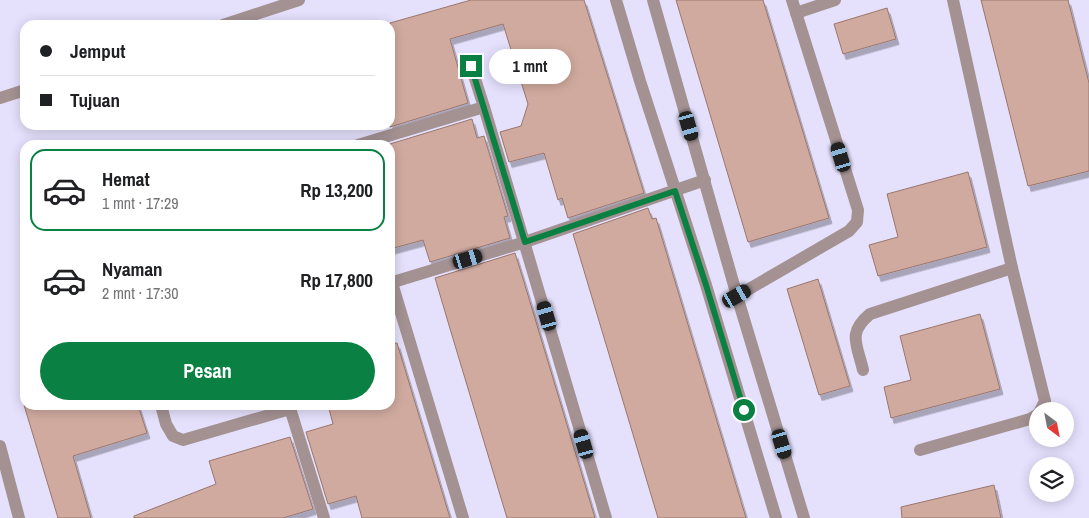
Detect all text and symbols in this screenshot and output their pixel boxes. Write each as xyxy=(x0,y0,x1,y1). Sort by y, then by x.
text: Jemput xyxy=(70,38,125,64)
callout: 1 mnt xyxy=(488,48,571,84)
route end xyxy=(460,55,482,77)
text: 1 mnt xyxy=(513,55,548,77)
text: Tujuan xyxy=(70,87,120,113)
car xyxy=(677,110,700,142)
car xyxy=(829,140,852,174)
text: Hemat xyxy=(102,166,150,192)
icon: car xyxy=(42,168,87,213)
text: Rp 13,200 xyxy=(300,177,373,203)
text: 1 mnt · 17:29 xyxy=(102,192,179,214)
car xyxy=(451,247,484,271)
text: Nyaman xyxy=(102,256,163,282)
icon: car xyxy=(42,258,87,303)
text: Rp 17,800 xyxy=(300,267,373,293)
text: 2 mnt · 17:30 xyxy=(102,282,179,304)
car xyxy=(720,282,753,310)
car xyxy=(535,300,558,332)
button: Pesan xyxy=(40,342,375,400)
route start xyxy=(733,399,755,421)
north arrow xyxy=(1029,402,1074,448)
map controls xyxy=(1029,402,1074,502)
car xyxy=(770,427,793,461)
car xyxy=(572,428,595,460)
button: layers xyxy=(1029,457,1074,502)

